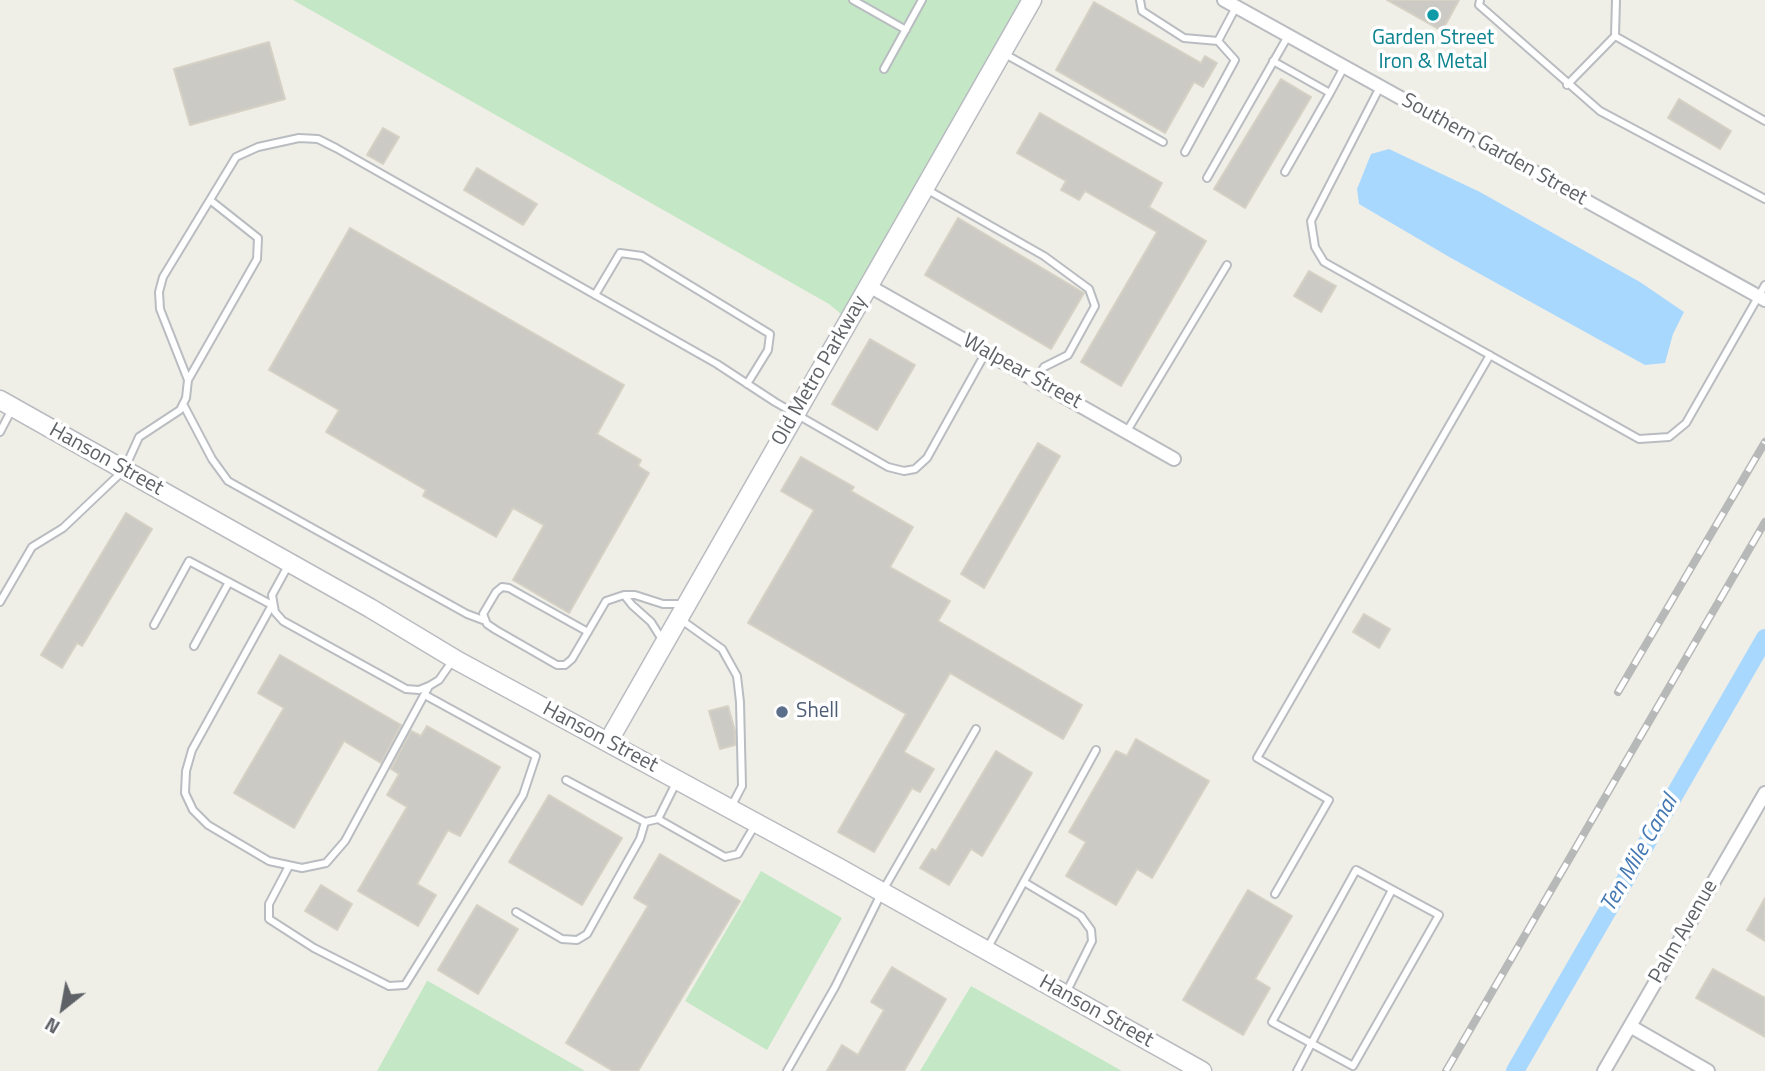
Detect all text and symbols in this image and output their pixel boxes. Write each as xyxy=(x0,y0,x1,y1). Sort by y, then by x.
marker: Garden Street Iron & Metal xyxy=(1425,7,1441,23)
place label: Garden Street Iron & Metal xyxy=(1372,26,1494,76)
street label: Southern Garden Street xyxy=(1397,89,1591,211)
street label: Old Metro Parkway xyxy=(767,291,873,451)
street label: Walpear Street xyxy=(958,329,1086,415)
street label: Hanson Street xyxy=(44,418,168,502)
street label: Hanson Street xyxy=(538,697,662,779)
place label: Shell xyxy=(796,699,839,725)
marker: Shell xyxy=(774,704,790,720)
water label: Ten Mile Canal xyxy=(1595,791,1685,917)
street label: Palm Avenue xyxy=(1644,876,1724,988)
street label: Hanson Street xyxy=(1034,970,1158,1054)
north arrow xyxy=(28,973,98,1043)
text: N xyxy=(39,1011,65,1042)

